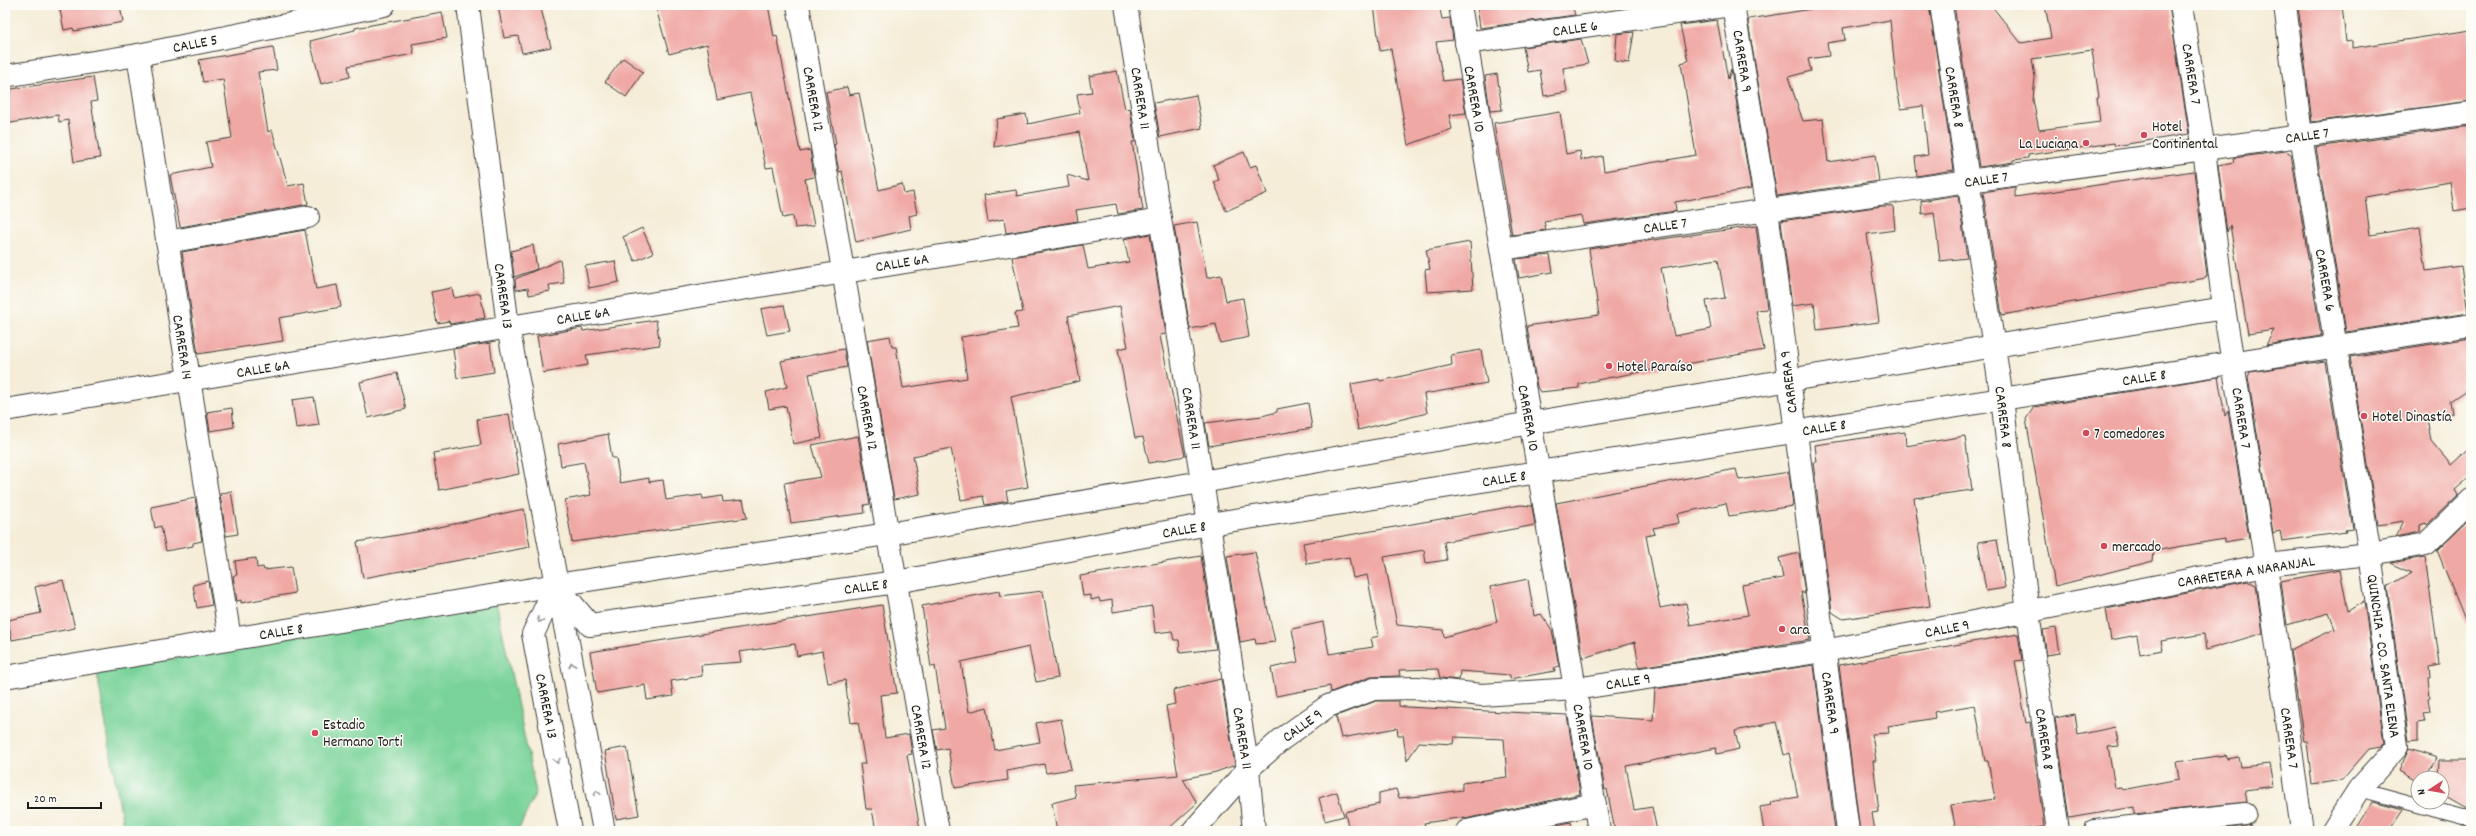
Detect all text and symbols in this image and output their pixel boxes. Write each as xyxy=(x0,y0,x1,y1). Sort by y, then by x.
street label: CALLE 6 xyxy=(1551,16,1599,44)
street label: CARRERA 9 xyxy=(1725,29,1757,94)
street label: CALLE 5 xyxy=(171,30,220,60)
street label: CARRERA 7 xyxy=(2174,42,2206,107)
street label: CARRERA 10 xyxy=(1456,64,1490,134)
street label: CARRERA 12 xyxy=(795,65,829,134)
street label: CARRERA 8 xyxy=(1937,65,1969,130)
street label: CARRERA 11 xyxy=(1123,66,1155,131)
place label: Hotel Continental xyxy=(2152,117,2218,156)
street label: CALLE 7 xyxy=(2284,123,2331,151)
marker: Hotel Continental xyxy=(2139,130,2149,140)
place label: La Luciana xyxy=(2019,134,2079,156)
marker: La Luciana xyxy=(2081,138,2091,148)
street label: CALLE 7 xyxy=(1963,167,2010,195)
street label: CALLE 7 xyxy=(1642,213,1689,241)
street label: CARRERA 6 xyxy=(2308,247,2340,313)
street label: CALLE 6A xyxy=(874,249,931,279)
street label: CARRERA 13 xyxy=(487,262,517,330)
street label: CALLE 6A xyxy=(555,302,612,332)
street label: CARRERA 14 xyxy=(165,313,197,381)
street label: CARRERA 9 xyxy=(1775,349,1805,414)
street label: CALLE 6A xyxy=(235,355,292,385)
place label: Hotel Paraíso xyxy=(1617,357,1693,379)
marker: Hotel Paraíso xyxy=(1604,361,1614,371)
street label: CALLE 8 xyxy=(2121,365,2168,393)
street label: CARRERA 10 xyxy=(1510,383,1544,453)
street label: CARRERA 12 xyxy=(849,384,883,453)
street label: CARRERA 8 xyxy=(1987,385,2017,449)
street label: CARRERA 11 xyxy=(1174,386,1206,451)
street label: CARRERA 7 xyxy=(2224,386,2256,451)
place label: Hotel Dinastía xyxy=(2372,407,2453,429)
marker: Hotel Dinastía xyxy=(2359,411,2369,421)
street label: CALLE 8 xyxy=(1801,415,1848,443)
place label: 7 comedores xyxy=(2094,424,2165,446)
marker: 7 comedores xyxy=(2081,428,2091,438)
street label: CALLE 8 xyxy=(1481,466,1528,494)
street label: CALLE 8 xyxy=(1161,516,1208,546)
place label: mercado xyxy=(2112,537,2162,559)
marker: mercado xyxy=(2099,541,2109,551)
street label: CARRETERA A NARANJAL xyxy=(2176,551,2317,595)
street label: QUINCHIA - CO. SANTA ELENA xyxy=(2360,573,2404,740)
street label: CALLE 8 xyxy=(843,574,890,602)
street label: CALLE 9 xyxy=(1923,615,1972,645)
one-way arrow xyxy=(537,616,545,624)
street label: CALLE 8 xyxy=(258,619,305,647)
place label: ara xyxy=(1790,620,1811,642)
marker: ara xyxy=(1777,624,1787,634)
one-way arrow xyxy=(568,662,577,668)
street label: CALLE 9 xyxy=(1604,669,1652,697)
street label: CARRERA 9 xyxy=(1814,671,1844,736)
street label: CARRERA 13 xyxy=(528,672,562,741)
street label: CARRERA 10 xyxy=(1565,702,1599,772)
street label: CARRERA 12 xyxy=(903,703,937,772)
street label: CALLE 9 xyxy=(1279,704,1328,749)
street label: CARRERA 11 xyxy=(1225,706,1257,771)
street label: CARRERA 7 xyxy=(2273,706,2303,771)
street label: CARRERA 8 xyxy=(2028,707,2058,771)
place label: Estadio Hermano Torti xyxy=(323,715,403,754)
marker: Estadio Hermano Torti xyxy=(310,728,320,738)
one-way arrow xyxy=(552,757,561,764)
north arrow xyxy=(2410,770,2450,810)
scale bar xyxy=(28,784,101,810)
text: N xyxy=(2414,787,2431,796)
one-way arrow xyxy=(593,790,601,796)
text: 20 m xyxy=(34,791,57,808)

